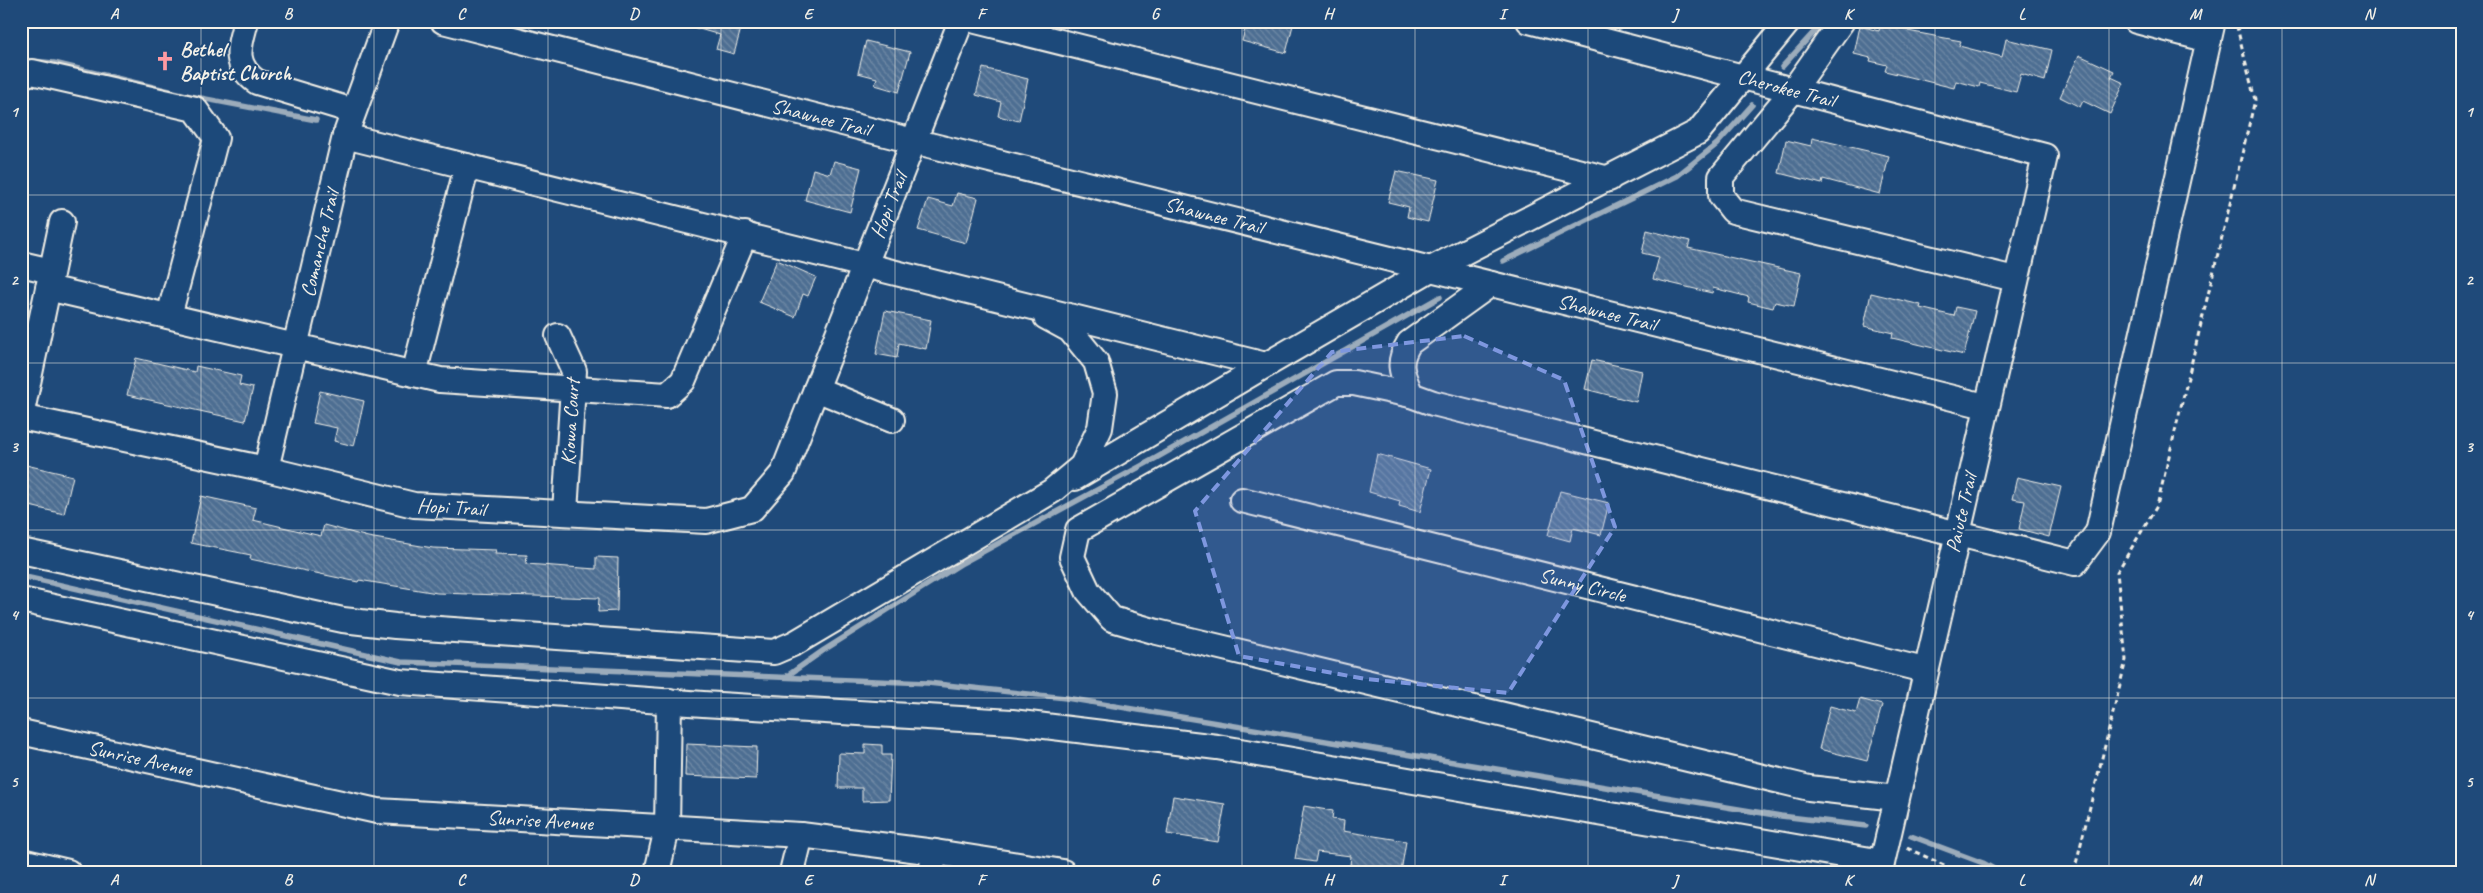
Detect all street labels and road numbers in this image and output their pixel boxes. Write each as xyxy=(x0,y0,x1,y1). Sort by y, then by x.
street label: Cherokee Trail xyxy=(1735,63,1841,114)
street label: Shawnee Trail xyxy=(769,92,876,143)
street label: Hopi Trail xyxy=(864,165,914,242)
street label: Comanche Trail xyxy=(294,184,346,299)
street label: Shawnee Trail xyxy=(1162,191,1269,241)
street label: Shawnee Trail xyxy=(1555,288,1662,338)
street label: Kiowa Court xyxy=(555,375,585,466)
street label: Paiute Trail xyxy=(1939,467,1984,555)
street label: Hopi Trail xyxy=(416,492,490,522)
street label: Sunny Circle xyxy=(1537,562,1630,608)
street label: Sunrise Avenue xyxy=(86,734,196,783)
street label: Sunrise Avenue xyxy=(486,804,595,836)

